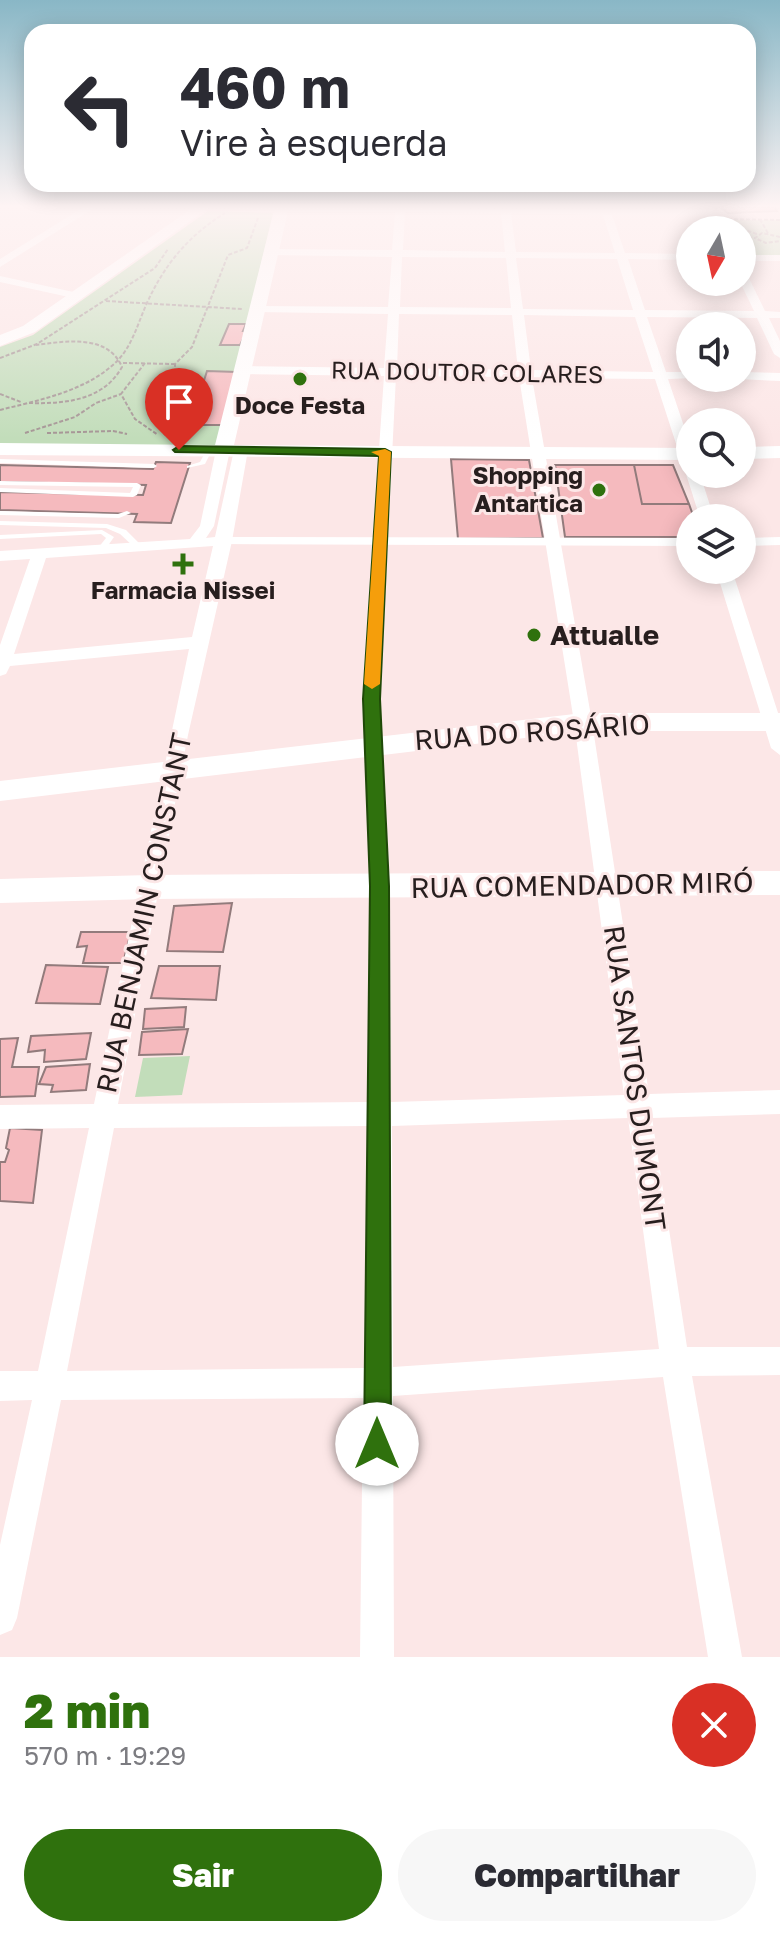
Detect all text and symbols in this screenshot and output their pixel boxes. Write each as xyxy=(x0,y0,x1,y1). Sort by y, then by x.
text: 460 m xyxy=(180,53,350,120)
icon: left xyxy=(48,56,152,160)
text: Vire à esquerda xyxy=(180,121,448,164)
north arrow xyxy=(676,216,756,296)
map controls xyxy=(676,216,756,584)
button: sound xyxy=(676,312,756,392)
street label: RUA DOUTOR COLARES xyxy=(331,355,603,388)
pin xyxy=(145,368,213,450)
marker: Doce Festa xyxy=(291,370,309,388)
icon: arrive xyxy=(157,380,201,424)
place label: Doce Festa xyxy=(235,390,365,419)
button: search xyxy=(676,408,756,488)
place label: Shopping Antartica xyxy=(473,460,583,517)
marker: Shopping Antartica xyxy=(590,481,608,499)
button: layers xyxy=(676,504,756,584)
marker: Farmacia Nissei xyxy=(174,555,192,573)
place label: Farmacia Nissei xyxy=(91,575,275,604)
place label: Attualle xyxy=(550,618,659,651)
marker: Attualle xyxy=(525,626,543,644)
street label: RUA DO ROSÁRIO xyxy=(413,707,651,756)
street label: RUA BENJAMIN CONSTANT xyxy=(89,730,198,1096)
street label: RUA COMENDADOR MIRÓ xyxy=(410,865,754,904)
street label: RUA SANTOS DUMONT xyxy=(598,923,673,1233)
position arrow xyxy=(335,1402,419,1486)
text: 2 min xyxy=(24,1681,150,1739)
button: close xyxy=(672,1683,756,1767)
text: 570 m · 19:29 xyxy=(24,1740,186,1771)
button: Sair xyxy=(24,1829,382,1921)
button: Compartilhar xyxy=(398,1829,756,1921)

